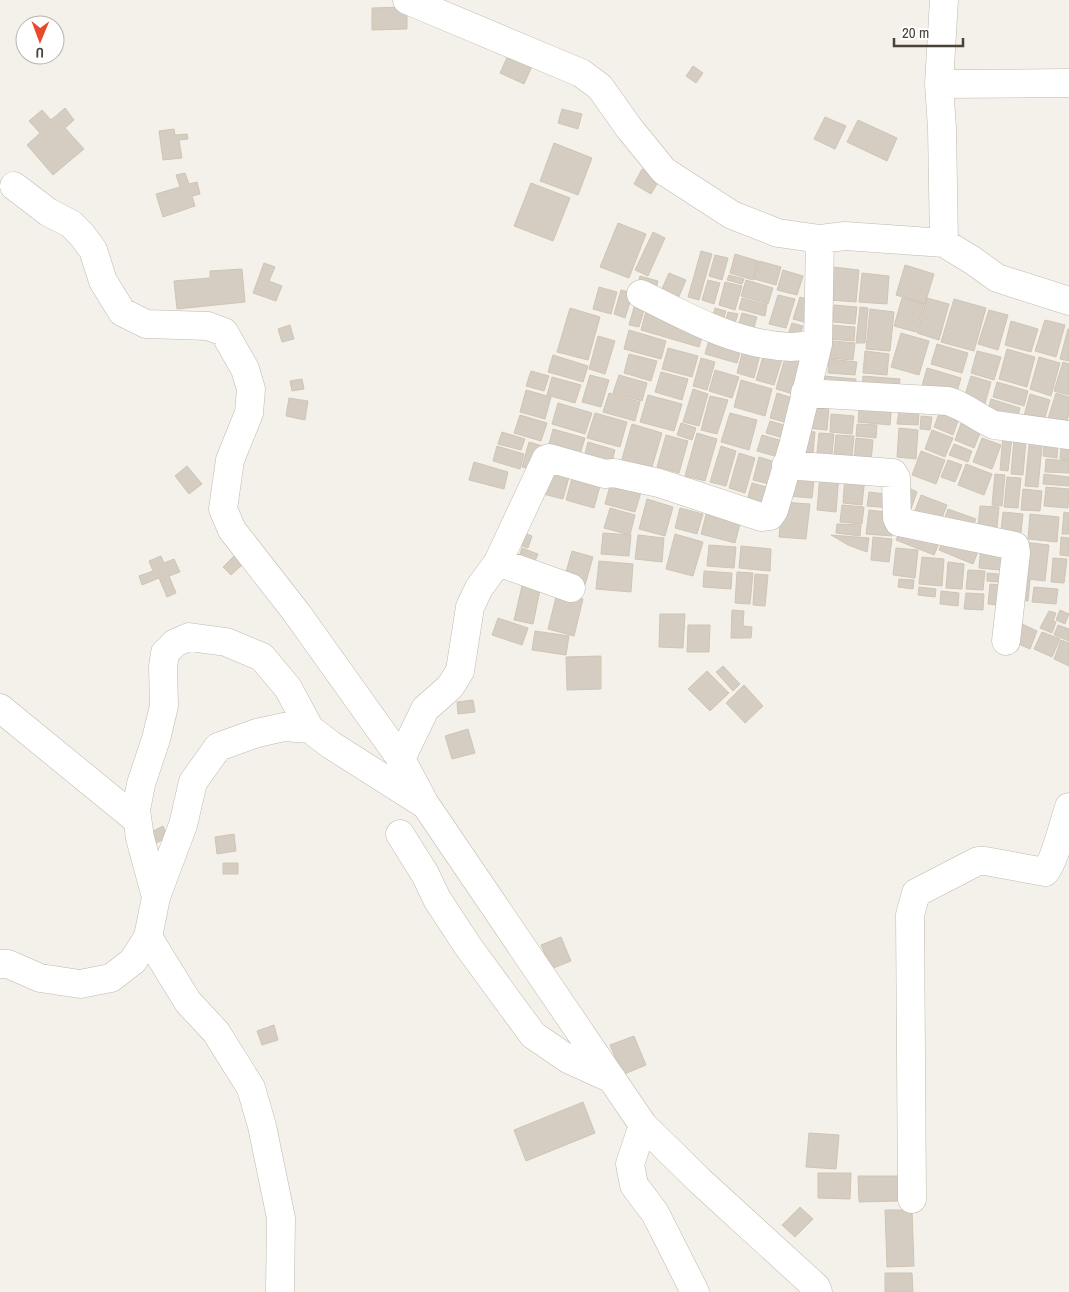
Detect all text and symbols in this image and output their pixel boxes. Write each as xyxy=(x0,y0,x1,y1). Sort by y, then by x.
north arrow xyxy=(15,15,65,65)
scale bar xyxy=(894,15,963,47)
text: 20 m xyxy=(902,22,929,43)
text: U xyxy=(35,44,44,62)

